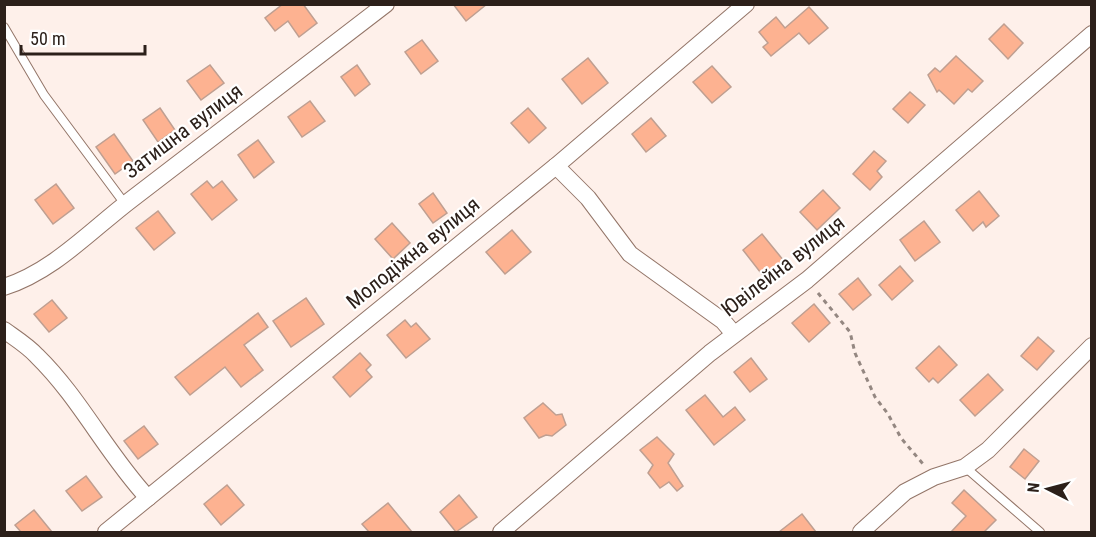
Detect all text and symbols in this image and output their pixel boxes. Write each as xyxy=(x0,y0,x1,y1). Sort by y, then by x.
scale bar xyxy=(21,18,146,56)
text: 50 m xyxy=(30,28,65,49)
street label: Затишна вулиця xyxy=(119,79,247,183)
street label: Молодіжна вулиця xyxy=(342,192,484,314)
street label: Ювілейна вулиця xyxy=(717,210,849,322)
north arrow xyxy=(1018,459,1078,519)
text: N xyxy=(1024,482,1044,493)

